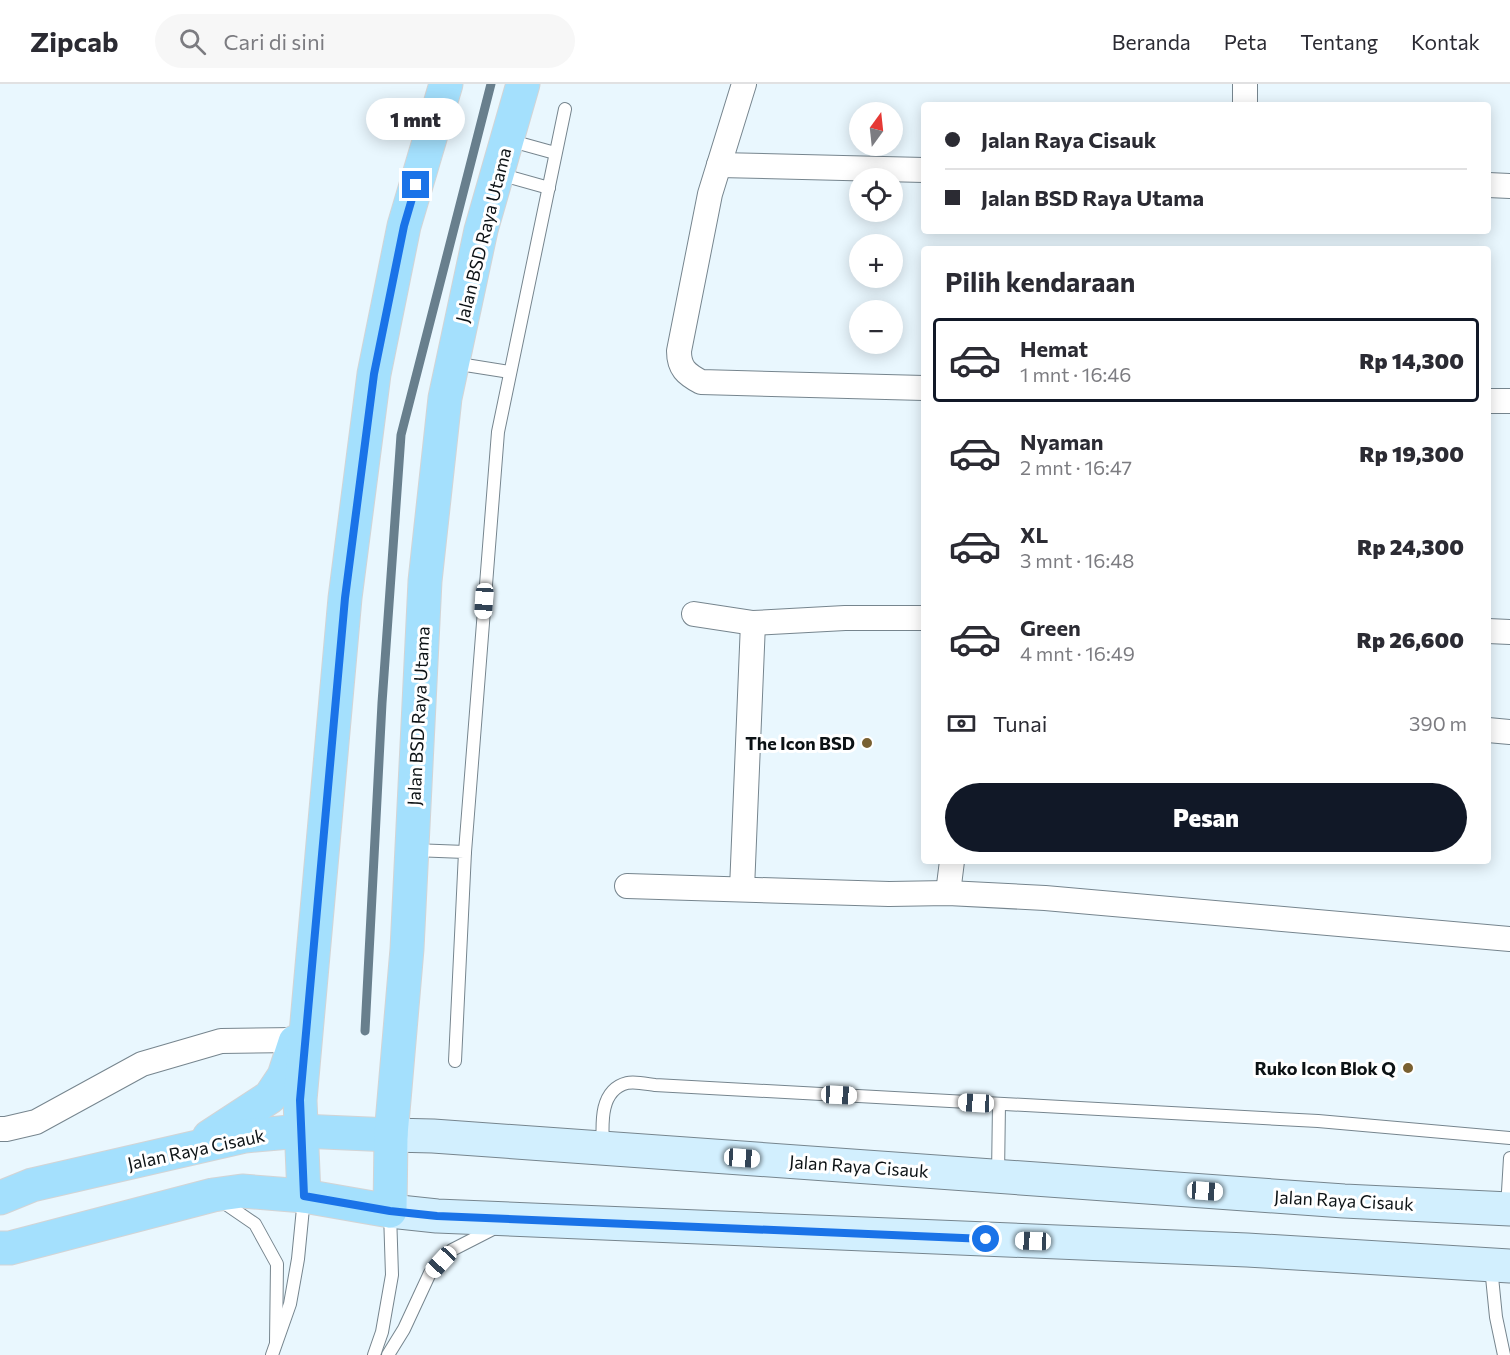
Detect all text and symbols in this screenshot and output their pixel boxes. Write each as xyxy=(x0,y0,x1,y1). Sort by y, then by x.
search box xyxy=(155,14,575,68)
text: Zipcab xyxy=(30,24,119,58)
icon: search xyxy=(176,25,209,58)
text: Cari di sini xyxy=(224,28,325,55)
text: Beranda xyxy=(1112,29,1191,54)
text: Peta xyxy=(1224,29,1267,54)
text: Tentang xyxy=(1300,29,1378,54)
text: Kontak xyxy=(1411,29,1480,54)
callout: 1 mnt xyxy=(366,98,466,140)
north arrow xyxy=(849,102,903,156)
map controls xyxy=(849,102,903,354)
text: 1 mnt xyxy=(390,107,441,131)
text: Jalan Raya Cisauk xyxy=(981,126,1156,153)
street label: Jalan BSD Raya Utama xyxy=(451,145,515,325)
button: locate xyxy=(849,168,903,222)
route end xyxy=(402,171,429,198)
text: Jalan BSD Raya Utama xyxy=(981,184,1204,211)
button: + xyxy=(849,234,903,288)
text: Pilih kendaraan xyxy=(945,265,1135,298)
button: − xyxy=(849,300,903,354)
icon: car xyxy=(948,333,1002,387)
text: Hemat xyxy=(1020,335,1088,362)
text: Rp 14,300 xyxy=(1359,347,1464,374)
text: 1 mnt · 16:46 xyxy=(1020,362,1131,386)
icon: car xyxy=(948,426,1002,480)
text: Nyaman xyxy=(1020,428,1103,455)
text: Rp 19,300 xyxy=(1359,440,1464,467)
text: 2 mnt · 16:47 xyxy=(1020,455,1132,479)
icon: car xyxy=(948,519,1002,573)
text: XL xyxy=(1020,521,1048,548)
text: Rp 24,300 xyxy=(1357,533,1464,560)
text: 3 mnt · 16:48 xyxy=(1020,548,1134,572)
car xyxy=(474,582,494,620)
icon: car xyxy=(948,612,1002,666)
text: Green xyxy=(1020,614,1081,641)
street label: Jalan BSD Raya Utama xyxy=(402,626,434,806)
text: Rp 26,600 xyxy=(1357,626,1464,653)
text: 4 mnt · 16:49 xyxy=(1020,641,1135,665)
icon: cash xyxy=(945,707,978,740)
text: Tunai xyxy=(993,710,1047,737)
text: 390 m xyxy=(1409,711,1467,735)
place label: The Icon BSD xyxy=(745,732,855,754)
marker: The Icon BSD xyxy=(860,736,874,750)
button: Pesan xyxy=(945,783,1467,852)
place label: Ruko Icon Blok Q xyxy=(1254,1057,1396,1079)
marker: Ruko Icon Blok Q xyxy=(1401,1061,1415,1075)
car xyxy=(821,1085,857,1105)
car xyxy=(958,1093,994,1113)
street label: Jalan Raya Cisauk xyxy=(125,1124,267,1174)
car xyxy=(723,1148,761,1168)
street label: Jalan Raya Cisauk xyxy=(788,1150,930,1182)
car xyxy=(1186,1181,1224,1201)
street label: Jalan Raya Cisauk xyxy=(1274,1185,1415,1215)
route start xyxy=(972,1225,999,1252)
car xyxy=(1015,1231,1051,1251)
car xyxy=(422,1243,460,1281)

